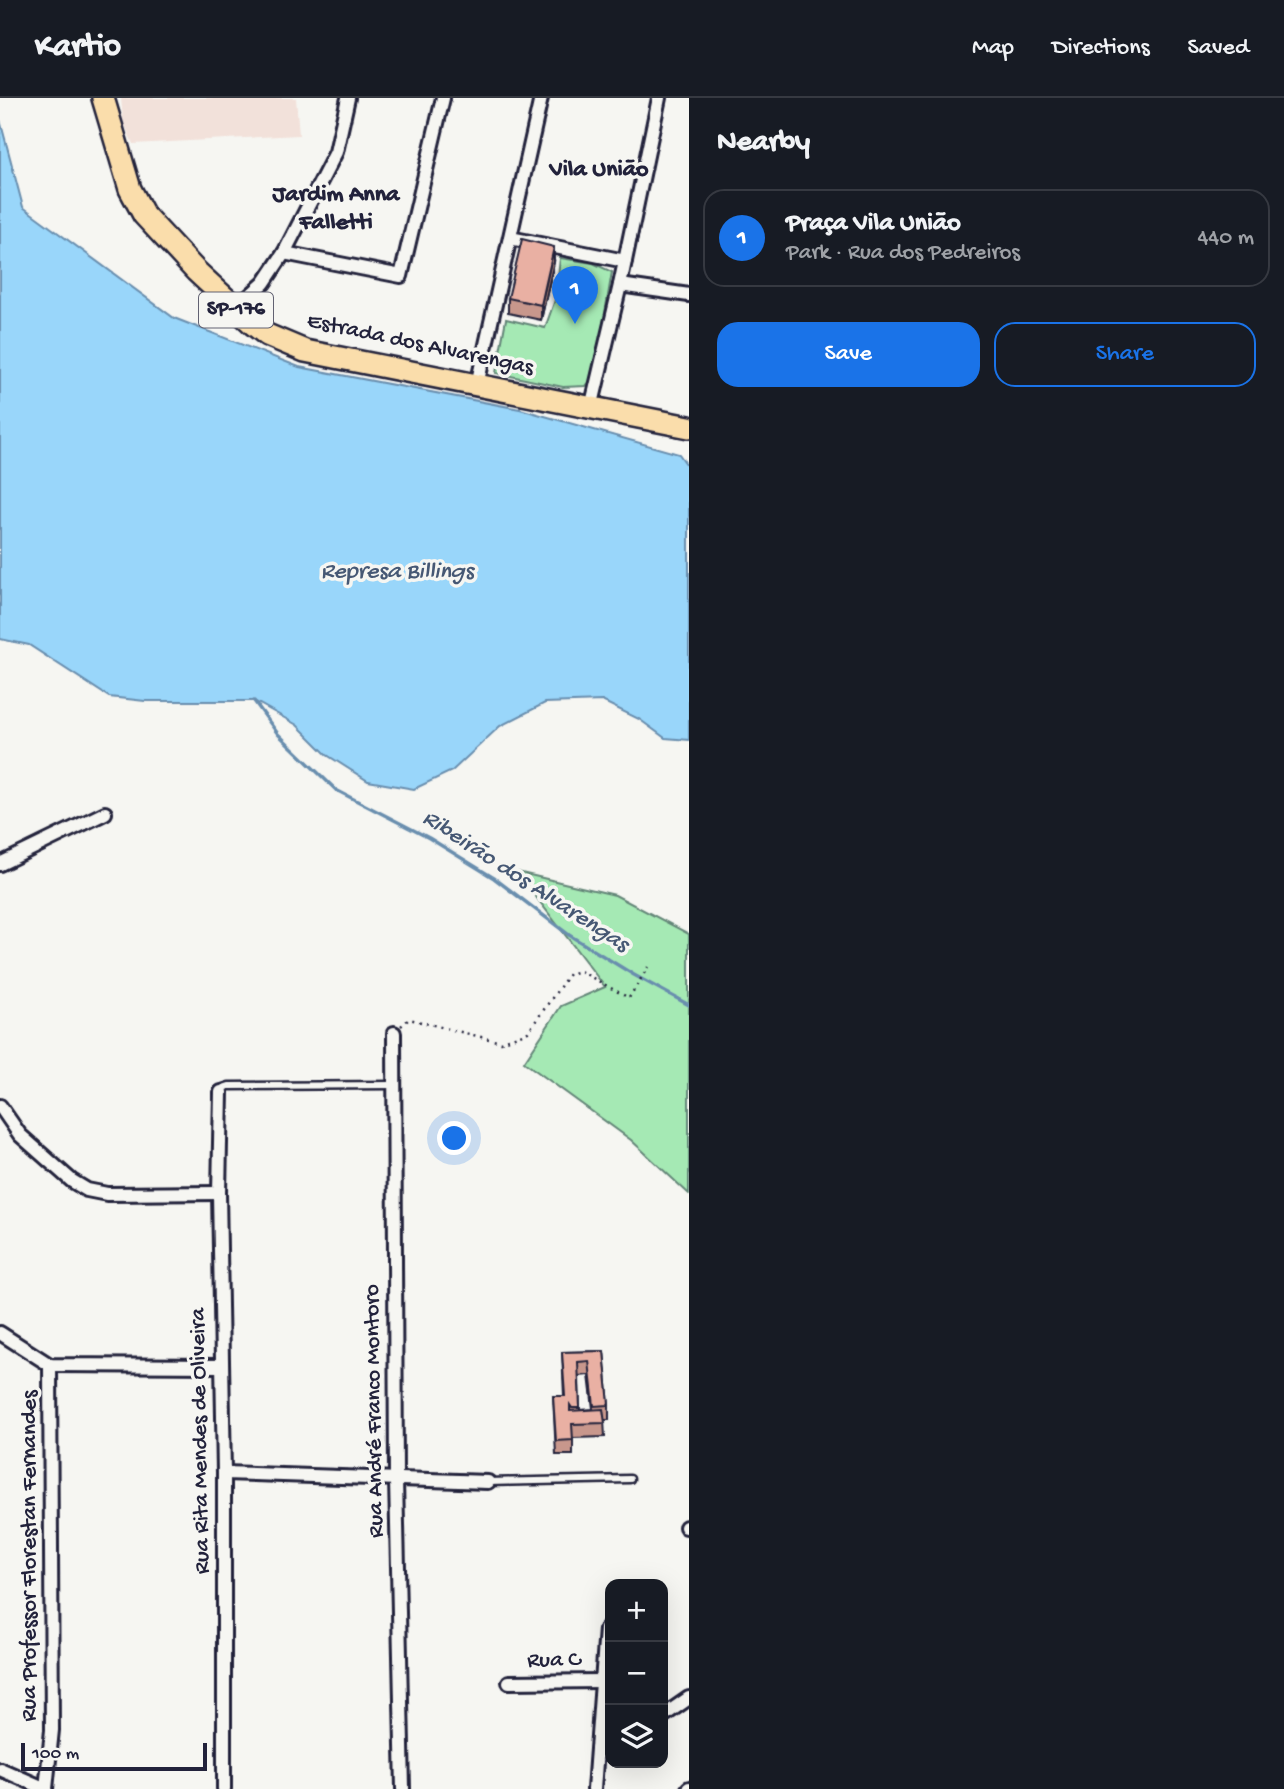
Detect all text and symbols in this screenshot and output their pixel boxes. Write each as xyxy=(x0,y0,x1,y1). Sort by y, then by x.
text: Kartio xyxy=(35,29,121,67)
text: Map xyxy=(972,34,1014,63)
text: Directions xyxy=(1052,34,1150,63)
text: Saved xyxy=(1188,34,1249,63)
text: Nearby xyxy=(717,126,810,161)
district label: Vila União xyxy=(548,156,649,185)
district label: Jardim Anna Falletti xyxy=(272,181,401,238)
text: Praça Vila União xyxy=(786,209,961,240)
text: 1 xyxy=(737,225,747,252)
text: 440 m xyxy=(1197,225,1254,252)
text: Park · Rua dos Pedreiros xyxy=(786,240,1020,267)
pin: 1 xyxy=(552,266,598,324)
road number: SP-176 xyxy=(199,292,273,328)
street label: Estrada dos Alvarengas xyxy=(304,308,536,382)
button: Save xyxy=(717,322,980,387)
button: Share xyxy=(994,322,1256,387)
water label: Represa Billings xyxy=(321,558,475,587)
water label: Ribeirão dos Alvarengas xyxy=(416,804,636,961)
your location xyxy=(437,1121,471,1155)
street label: Rua André Franco Montoro xyxy=(359,1284,391,1538)
street label: Rua Rita Mendes de Oliveira xyxy=(185,1306,217,1574)
street label: Rua Professor Florestan Fernandes xyxy=(17,1390,44,1722)
map controls xyxy=(605,1579,668,1768)
button: + xyxy=(605,1579,668,1642)
button: − xyxy=(605,1642,668,1705)
street label: Rua C xyxy=(527,1647,583,1675)
button: layers xyxy=(605,1705,668,1768)
scale bar xyxy=(21,1740,206,1772)
text: 100 m xyxy=(32,1743,79,1766)

